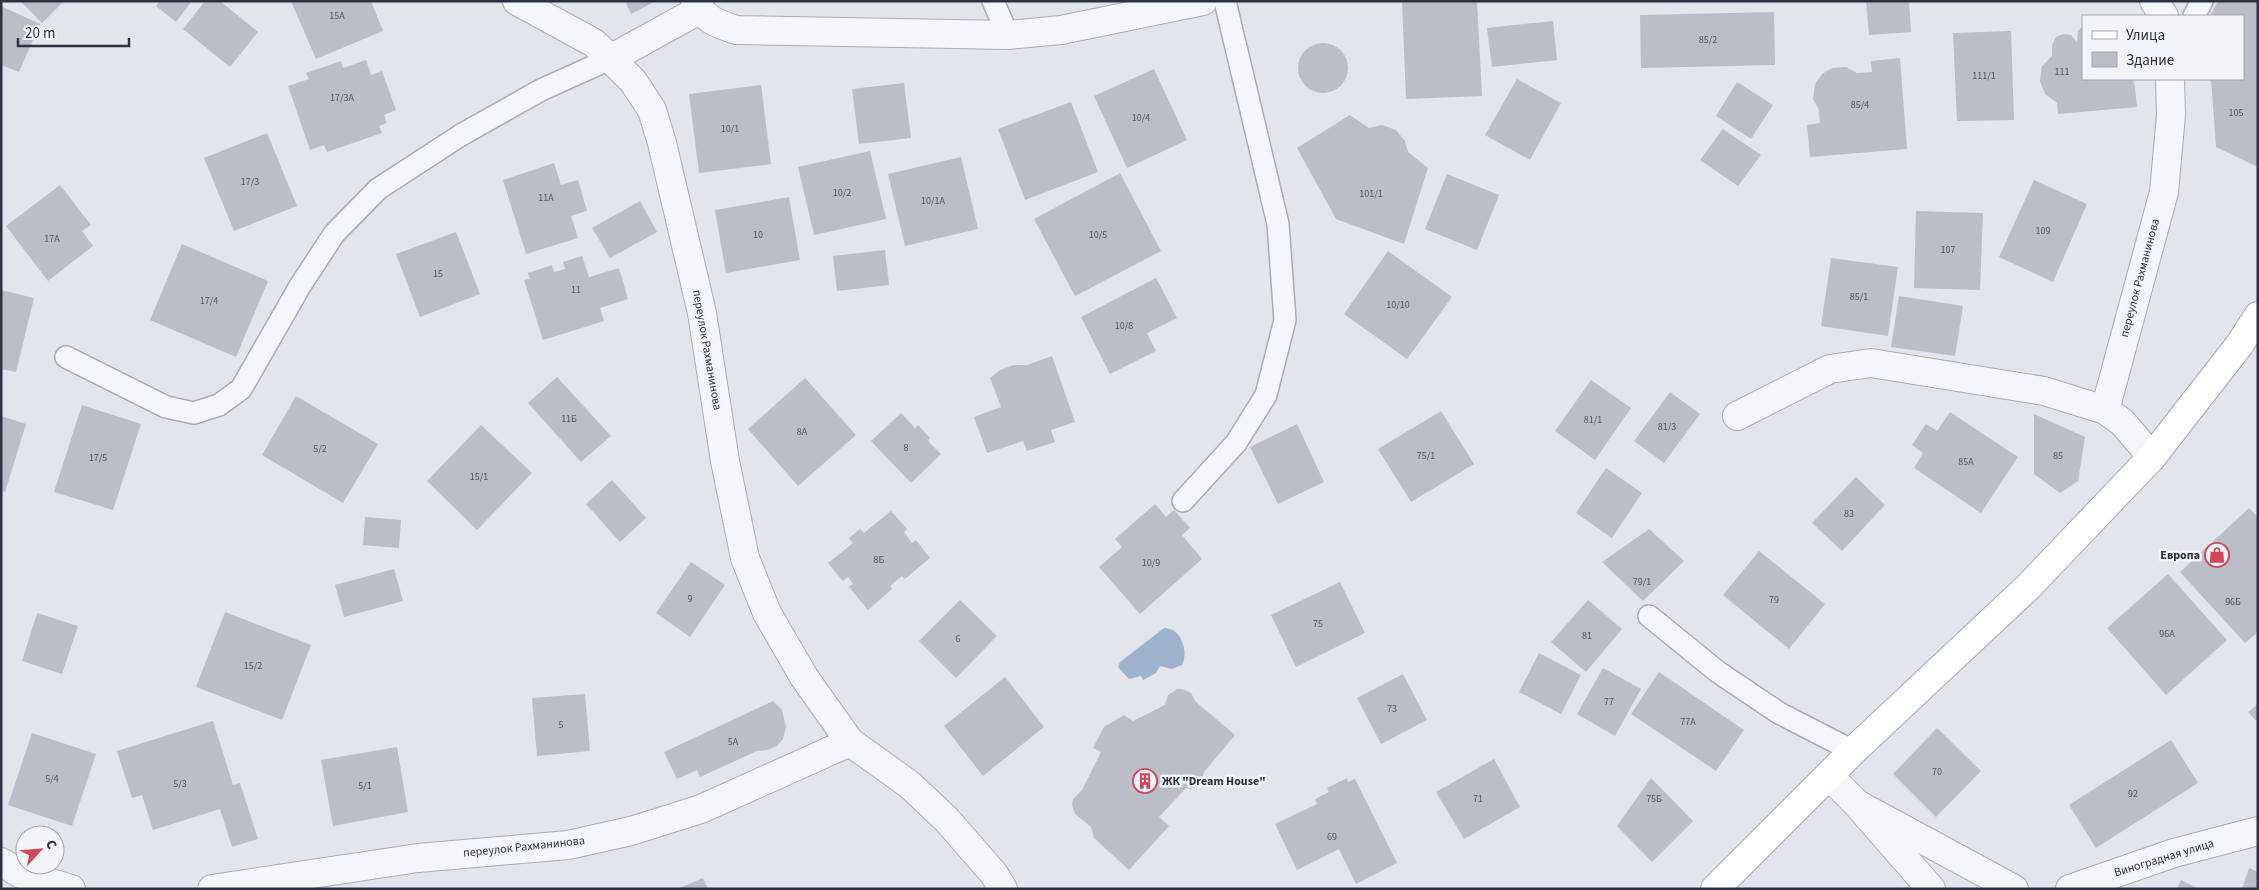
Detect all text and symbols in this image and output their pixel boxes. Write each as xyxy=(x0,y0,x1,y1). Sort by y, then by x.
house number: 15А xyxy=(329,9,345,23)
scale bar xyxy=(18,15,129,47)
legend xyxy=(2082,15,2244,80)
text: 20 m xyxy=(25,23,55,44)
text: Улица xyxy=(2126,25,2165,46)
house number: 85/2 xyxy=(1699,33,1717,47)
text: Здание xyxy=(2126,50,2174,71)
house number: 111 xyxy=(2055,65,2069,79)
house number: 111/1 xyxy=(1972,69,1996,83)
house number: 17/3А xyxy=(330,91,354,105)
house number: 85/4 xyxy=(1851,98,1869,112)
house number: 105 xyxy=(2229,106,2243,120)
house number: 10/4 xyxy=(1132,111,1150,125)
house number: 10/1 xyxy=(721,122,739,136)
house number: 17/3 xyxy=(241,175,259,189)
house number: 10/2 xyxy=(833,186,851,200)
house number: 101/1 xyxy=(1359,187,1383,201)
house number: 11А xyxy=(538,191,554,205)
house number: 10/1А xyxy=(921,194,945,208)
street label: переулок Рахманинова xyxy=(2116,217,2164,339)
house number: 109 xyxy=(2036,224,2050,238)
house number: 10 xyxy=(753,228,763,242)
house number: 10/5 xyxy=(1089,228,1107,242)
house number: 17А xyxy=(44,232,60,246)
house number: 107 xyxy=(1941,243,1955,257)
house number: 15 xyxy=(433,267,443,281)
house number: 11 xyxy=(571,283,581,297)
street label: переулок Рахманинова xyxy=(688,288,726,412)
house number: 85/1 xyxy=(1850,290,1868,304)
house number: 17/4 xyxy=(200,294,218,308)
house number: 10/10 xyxy=(1386,298,1410,312)
house number: 10/8 xyxy=(1115,319,1133,333)
house number: 11Б xyxy=(561,412,577,426)
house number: 81/1 xyxy=(1584,413,1602,427)
house number: 81/3 xyxy=(1658,420,1676,434)
house number: 8А xyxy=(797,425,808,439)
house number: 8 xyxy=(904,441,909,455)
house number: 5/2 xyxy=(313,442,327,456)
house number: 75/1 xyxy=(1417,449,1435,463)
house number: 85 xyxy=(2053,449,2063,463)
house number: 17/5 xyxy=(89,451,107,465)
house number: 85А xyxy=(1958,455,1974,469)
house number: 15/1 xyxy=(470,470,488,484)
house number: 83 xyxy=(1844,507,1854,521)
shop icon: Европа xyxy=(2204,542,2230,568)
place label: Европа xyxy=(2160,547,2200,564)
house number: 8Б xyxy=(874,553,885,567)
house number: 10/9 xyxy=(1142,556,1160,570)
house number: 79/1 xyxy=(1633,575,1651,589)
house number: 9 xyxy=(688,592,693,606)
house number: 79 xyxy=(1769,593,1779,607)
house number: 96Б xyxy=(2225,595,2241,609)
house number: 75 xyxy=(1313,617,1323,631)
house number: 96А xyxy=(2159,627,2175,641)
house number: 81 xyxy=(1582,629,1592,643)
house number: 6 xyxy=(956,632,961,646)
house number: 15/2 xyxy=(244,659,262,673)
house number: 77 xyxy=(1604,695,1614,709)
house number: 73 xyxy=(1387,702,1397,716)
house number: 77А xyxy=(1680,715,1696,729)
house number: 5 xyxy=(559,718,564,732)
house number: 5А xyxy=(728,735,739,749)
house number: 70 xyxy=(1932,765,1942,779)
building icon: ЖК "Dream House" xyxy=(1132,768,1158,794)
house number: 5/4 xyxy=(45,772,59,786)
place label: ЖК "Dream House" xyxy=(1162,773,1266,790)
house number: 5/3 xyxy=(173,777,187,791)
house number: 5/1 xyxy=(358,779,372,793)
house number: 92 xyxy=(2128,787,2138,801)
house number: 71 xyxy=(1473,792,1483,806)
house number: 75Б xyxy=(1646,792,1662,806)
north arrow xyxy=(15,825,65,875)
house number: 69 xyxy=(1327,830,1337,844)
street label: переулок Рахманинова xyxy=(462,832,586,862)
street label: Виноградная улица xyxy=(2112,835,2216,881)
text: С xyxy=(40,837,62,853)

